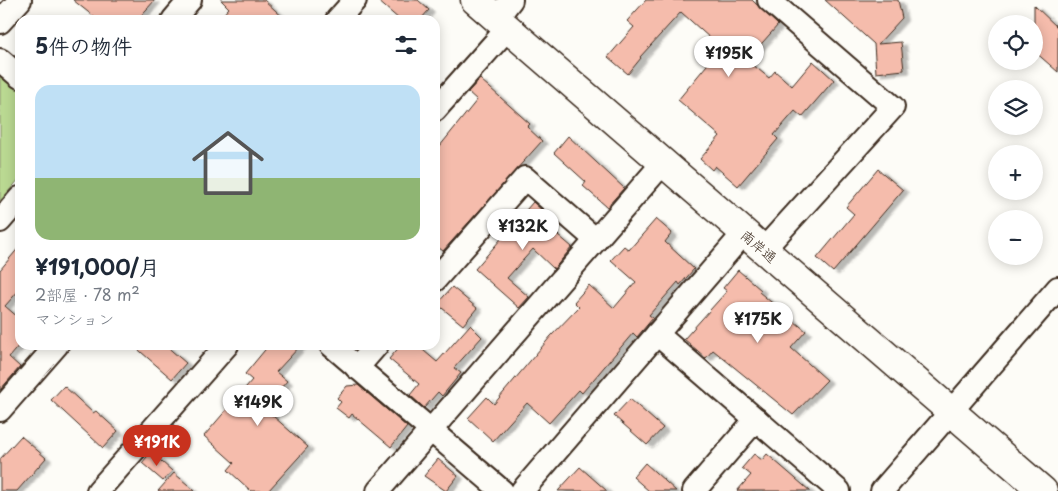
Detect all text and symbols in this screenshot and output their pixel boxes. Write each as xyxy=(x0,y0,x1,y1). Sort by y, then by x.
map controls xyxy=(988,15,1043,265)
button: locate xyxy=(988,15,1043,70)
text: 5件の物件 xyxy=(35,29,132,61)
icon: filters xyxy=(392,31,420,59)
pin: ¥195K xyxy=(694,36,764,78)
text: ¥195K xyxy=(705,40,753,64)
button: layers xyxy=(988,80,1043,135)
icon: home xyxy=(183,118,273,208)
button: + xyxy=(988,145,1043,200)
pin: ¥132K xyxy=(488,208,558,251)
button: − xyxy=(988,210,1043,265)
text: ¥132K xyxy=(498,213,548,237)
street label: 南岸通 xyxy=(736,224,782,268)
text: ¥191,000/月 xyxy=(35,250,160,282)
text: 2部屋 · 78 m² xyxy=(35,282,140,306)
pin: ¥175K xyxy=(723,302,793,344)
text: マンション xyxy=(35,306,114,330)
text: ¥175K xyxy=(734,306,782,330)
pin: ¥149K xyxy=(223,384,293,427)
text: ¥149K xyxy=(234,389,282,413)
pin: ¥191K xyxy=(122,424,192,467)
text: ¥191K xyxy=(134,429,180,453)

